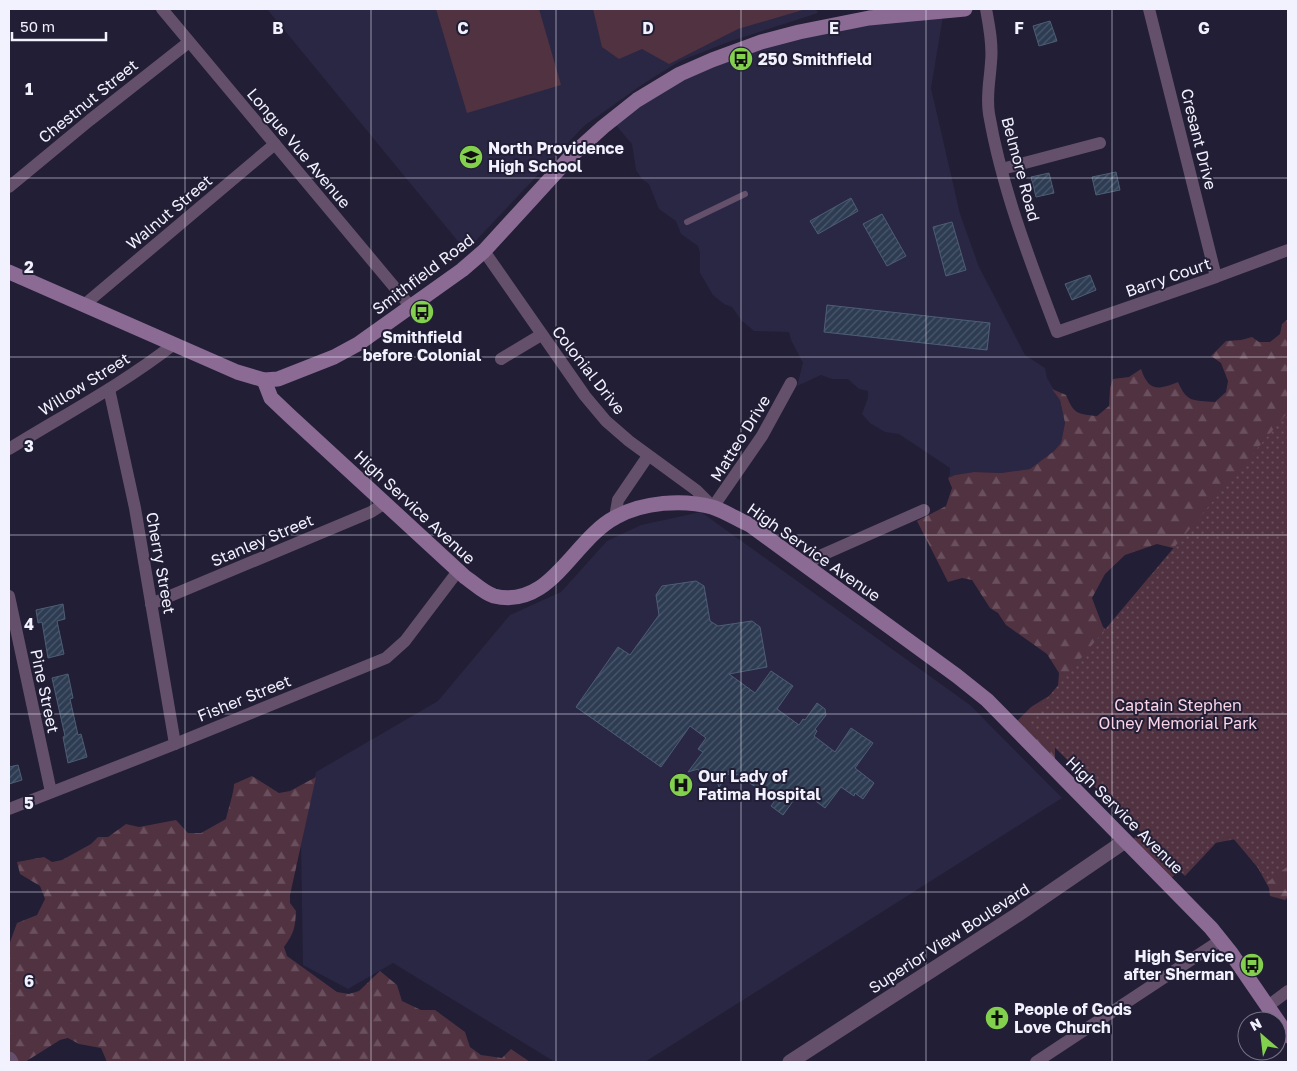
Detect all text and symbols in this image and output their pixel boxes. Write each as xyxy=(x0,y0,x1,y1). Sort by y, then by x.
scale bar xyxy=(12,10,106,42)
text: 50 m xyxy=(20,17,55,35)
text: B xyxy=(272,18,284,38)
text: C xyxy=(457,18,469,38)
text: D xyxy=(642,18,654,38)
text: E xyxy=(829,18,839,38)
text: F xyxy=(1014,18,1024,38)
text: G xyxy=(1198,18,1210,38)
bus stop icon: 250 Smithfield xyxy=(728,46,754,72)
place label: 250 Smithfield xyxy=(758,49,872,69)
street label: Chestnut Street xyxy=(34,55,142,147)
text: 1 xyxy=(25,79,33,99)
street label: Longue Vue Avenue xyxy=(243,84,355,212)
street label: Cresant Drive xyxy=(1177,86,1221,192)
street label: Belmore Road xyxy=(997,115,1045,223)
place label: North Providence High School xyxy=(488,138,624,176)
school or university icon: North Providence High School xyxy=(458,144,484,170)
street label: Walnut Street xyxy=(122,170,216,254)
street label: Smithfield Road xyxy=(368,229,478,319)
street label: Barry Court xyxy=(1123,253,1213,301)
text: 2 xyxy=(24,257,34,277)
bus stop icon: Smithfield before Colonial xyxy=(409,299,435,325)
street label: Colonial Drive xyxy=(548,322,630,418)
place label: Smithfield before Colonial xyxy=(363,327,482,365)
street label: Willow Street xyxy=(35,348,133,420)
street label: Matteo Drive xyxy=(706,391,774,485)
text: 3 xyxy=(24,436,34,456)
street label: High Service Avenue xyxy=(350,446,480,568)
street label: High Service Avenue xyxy=(744,498,884,606)
street label: Stanley Street xyxy=(208,509,316,571)
street label: Cherry Street xyxy=(142,510,180,616)
text: 4 xyxy=(24,614,34,634)
street label: Pine Street xyxy=(26,647,64,735)
street label: Fisher Street xyxy=(194,670,294,726)
park label: Captain Stephen Olney Memorial Park xyxy=(1099,695,1257,733)
street label: High Service Avenue xyxy=(1062,752,1188,878)
place label: Our Lady of Fatima Hospital xyxy=(698,766,821,804)
hospital icon: Our Lady of Fatima Hospital xyxy=(668,772,694,798)
text: 5 xyxy=(24,793,34,813)
street label: Superior View Boulevard xyxy=(865,878,1033,998)
place label: High Service after Sherman xyxy=(1123,946,1234,984)
bus stop icon: High Service after Sherman xyxy=(1239,952,1265,978)
text: 6 xyxy=(24,971,34,991)
place label: People of Gods Love Church xyxy=(1014,999,1132,1037)
church icon: People of Gods Love Church xyxy=(984,1005,1010,1031)
north arrow xyxy=(1237,1011,1287,1061)
text: N xyxy=(1247,1014,1264,1034)

